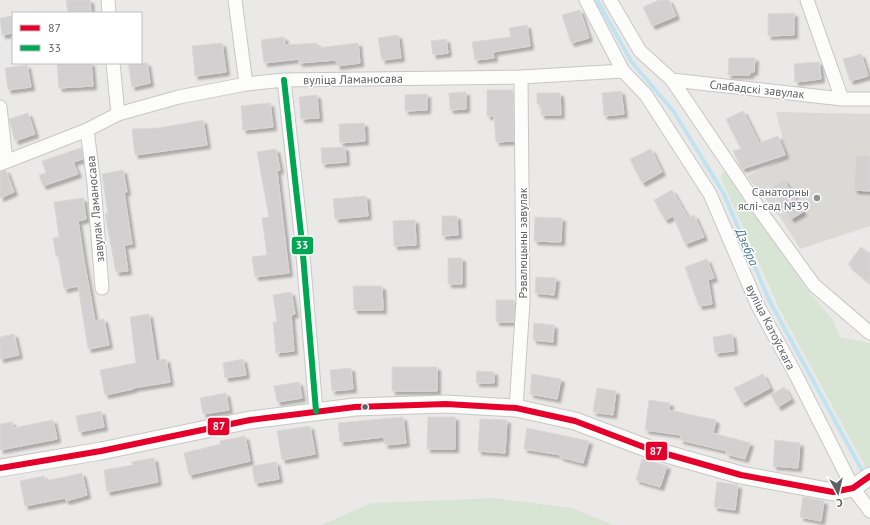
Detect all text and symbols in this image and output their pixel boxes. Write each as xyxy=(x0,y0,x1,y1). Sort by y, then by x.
legend xyxy=(12,12,142,64)
text: 87 xyxy=(48,20,61,35)
text: 33 xyxy=(48,40,61,55)
street label: вуліца Ламаносава xyxy=(303,71,403,87)
street label: Слабадскі завулак xyxy=(709,77,805,101)
street label: завулак Ламаносава xyxy=(83,155,107,263)
place label: Санаторны яслі-сад №39 xyxy=(738,184,809,213)
street label: Рэвалюцыны завулак xyxy=(515,187,530,298)
marker: Санаторны яслі-сад №39 xyxy=(812,193,822,203)
water label: Дзебра xyxy=(731,225,763,269)
line badge: 33 xyxy=(291,236,314,255)
text: 33 xyxy=(296,238,308,252)
street label: вуліца Катоўскага xyxy=(743,282,799,372)
unlabelled marker xyxy=(360,402,370,412)
line badge: 87 xyxy=(207,417,230,436)
text: 87 xyxy=(213,419,225,433)
line badge: 87 xyxy=(645,441,668,461)
text: 87 xyxy=(650,444,662,458)
north arrow xyxy=(818,473,858,513)
text: С xyxy=(835,496,843,510)

